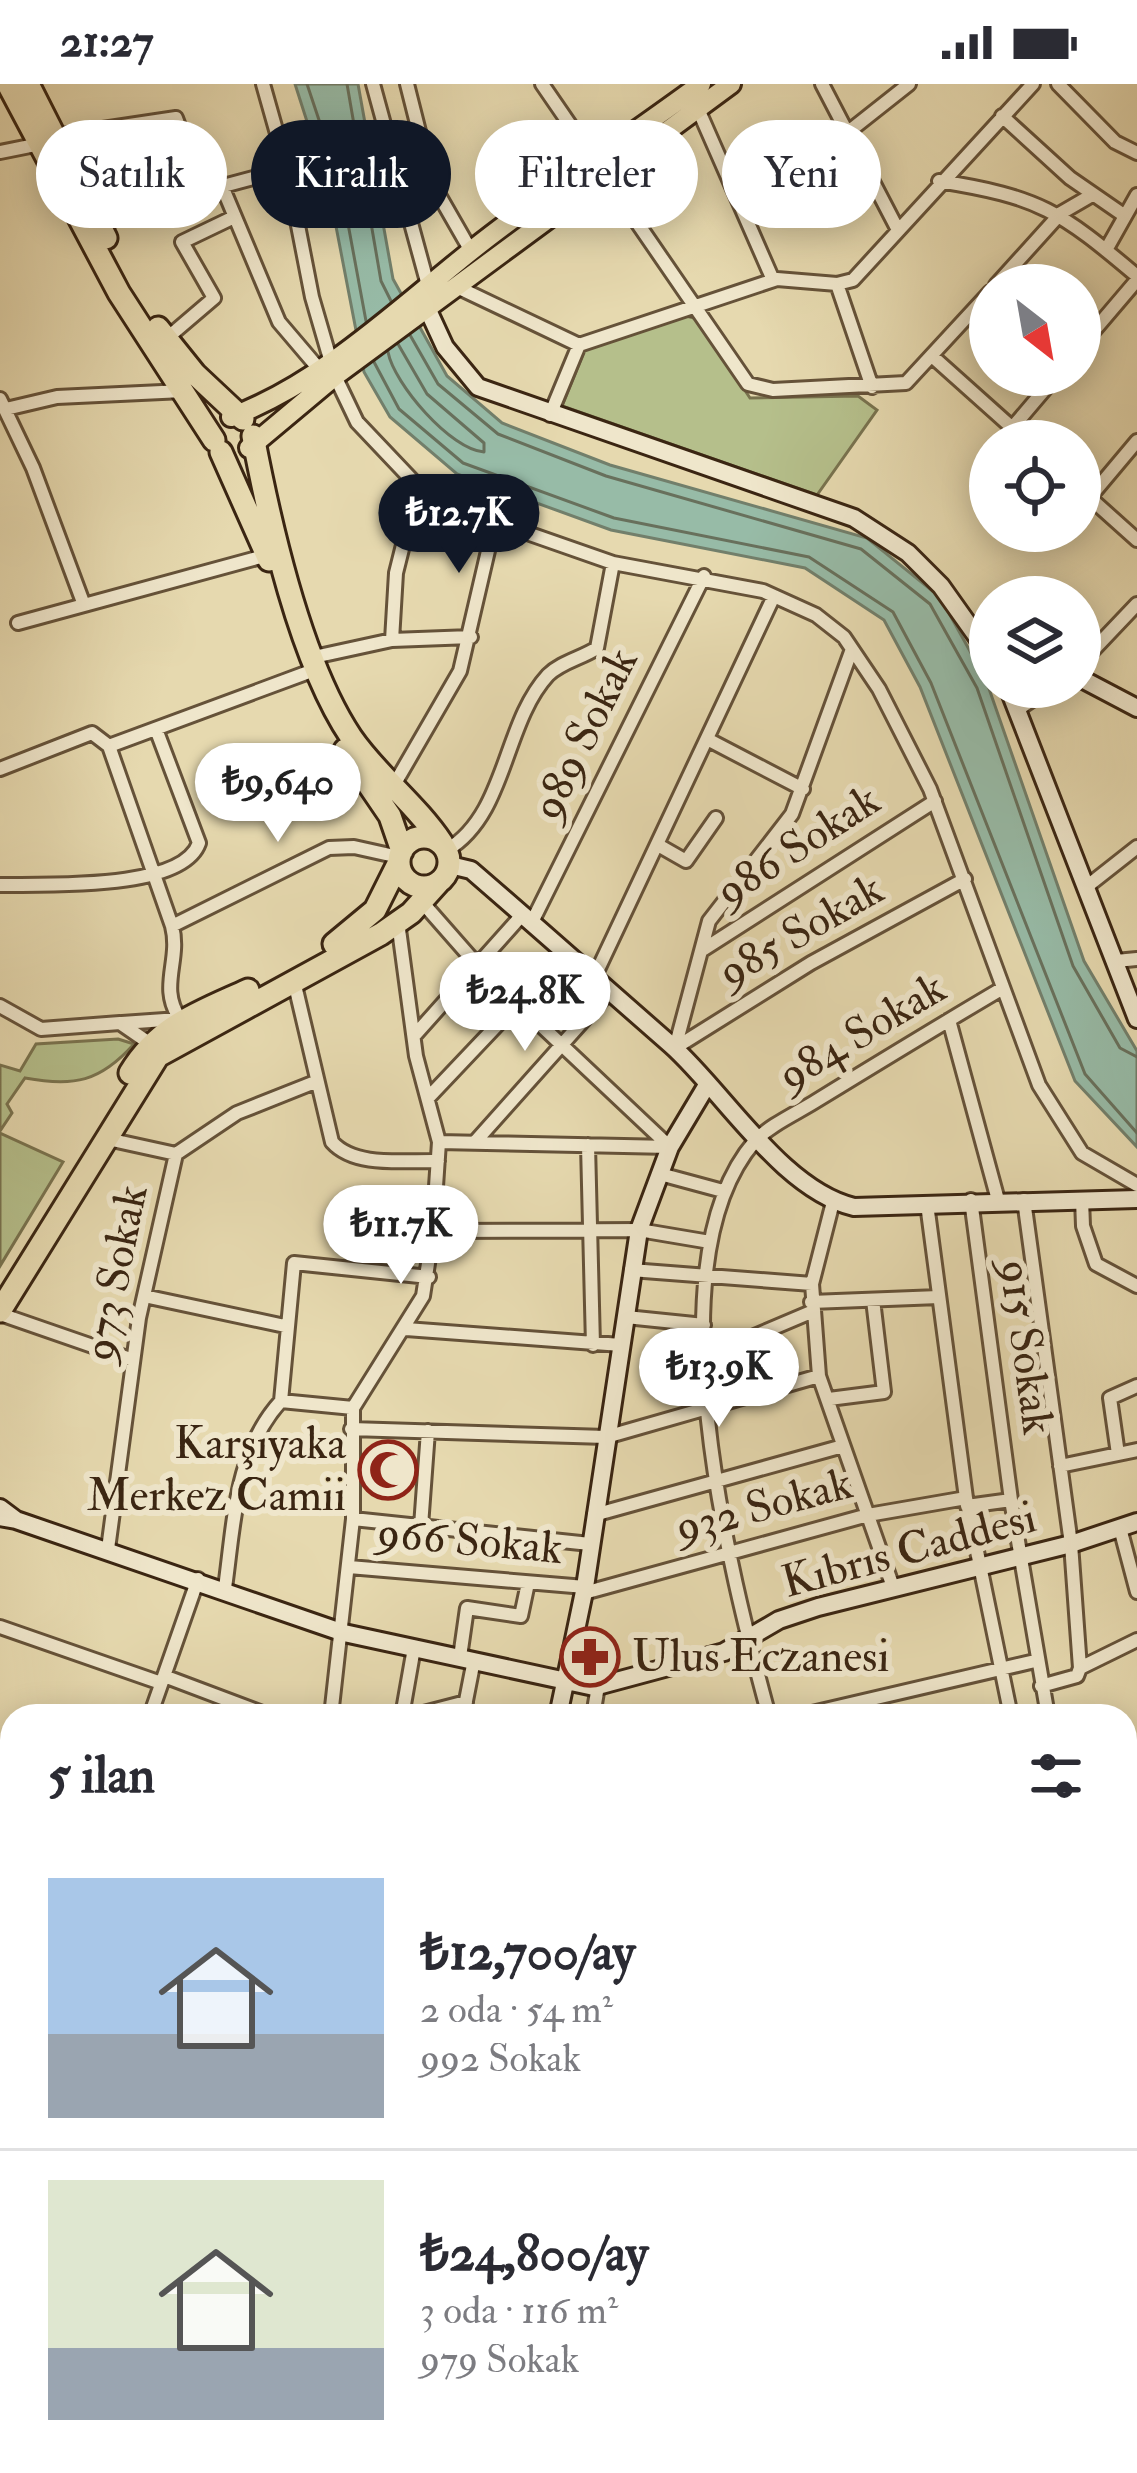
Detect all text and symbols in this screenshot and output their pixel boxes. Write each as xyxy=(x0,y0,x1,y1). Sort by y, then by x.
text: 21:27 xyxy=(60,14,153,70)
chip: Satılık xyxy=(36,120,227,228)
chip: Kiralık xyxy=(251,120,451,228)
chip: Filtreler xyxy=(475,120,698,228)
chip: Yeni xyxy=(722,120,881,228)
north arrow xyxy=(969,264,1101,396)
map controls xyxy=(969,264,1101,708)
button: locate xyxy=(969,420,1101,552)
pin: ₺12.7K xyxy=(361,474,557,576)
text: ₺12.7K xyxy=(405,488,513,537)
button: layers xyxy=(969,576,1101,708)
street label: 989 Sokak xyxy=(518,639,651,832)
pin: ₺9,640 xyxy=(180,743,376,845)
text: ₺9,640 xyxy=(222,757,334,806)
street label: 986 Sokak xyxy=(703,772,890,921)
street label: 985 Sokak xyxy=(706,861,893,1002)
pin: ₺24.8K xyxy=(427,952,623,1054)
street label: 984 Sokak xyxy=(765,960,956,1105)
text: ₺24.8K xyxy=(466,966,584,1015)
street label: 973 Sokak xyxy=(71,1180,160,1369)
pin: ₺11.7K xyxy=(303,1185,499,1287)
text: ₺11.7K xyxy=(350,1199,452,1248)
street label: 915 Sokak xyxy=(986,1253,1066,1438)
pin: ₺13.9K xyxy=(621,1328,817,1430)
text: ₺13.9K xyxy=(666,1342,772,1391)
place label: Karşıyaka Merkez Camii xyxy=(87,1416,346,1524)
mosque icon: Karşıyaka Merkez Camii xyxy=(357,1439,419,1501)
street label: 932 Sokak xyxy=(667,1456,858,1557)
street label: Kıbrıs Caddesi xyxy=(776,1489,1042,1611)
street label: 966 Sokak xyxy=(372,1505,565,1577)
pharmacy icon: Ulus Eczanesi xyxy=(559,1626,621,1688)
place label: Ulus Eczanesi xyxy=(632,1629,890,1685)
icon: filters xyxy=(1023,1743,1089,1809)
text: 5 ilan xyxy=(48,1744,155,1808)
text: ₺12,700/ay xyxy=(420,1921,635,1985)
icon: home xyxy=(144,1926,288,2070)
text: 2 oda · 54 m² xyxy=(420,1985,613,2034)
text: 992 Sokak xyxy=(420,2034,581,2083)
text: ₺24,800/ay xyxy=(420,2222,648,2286)
icon: home xyxy=(144,2228,288,2372)
text: 3 oda · 116 m² xyxy=(420,2286,618,2335)
text: 979 Sokak xyxy=(420,2335,579,2384)

